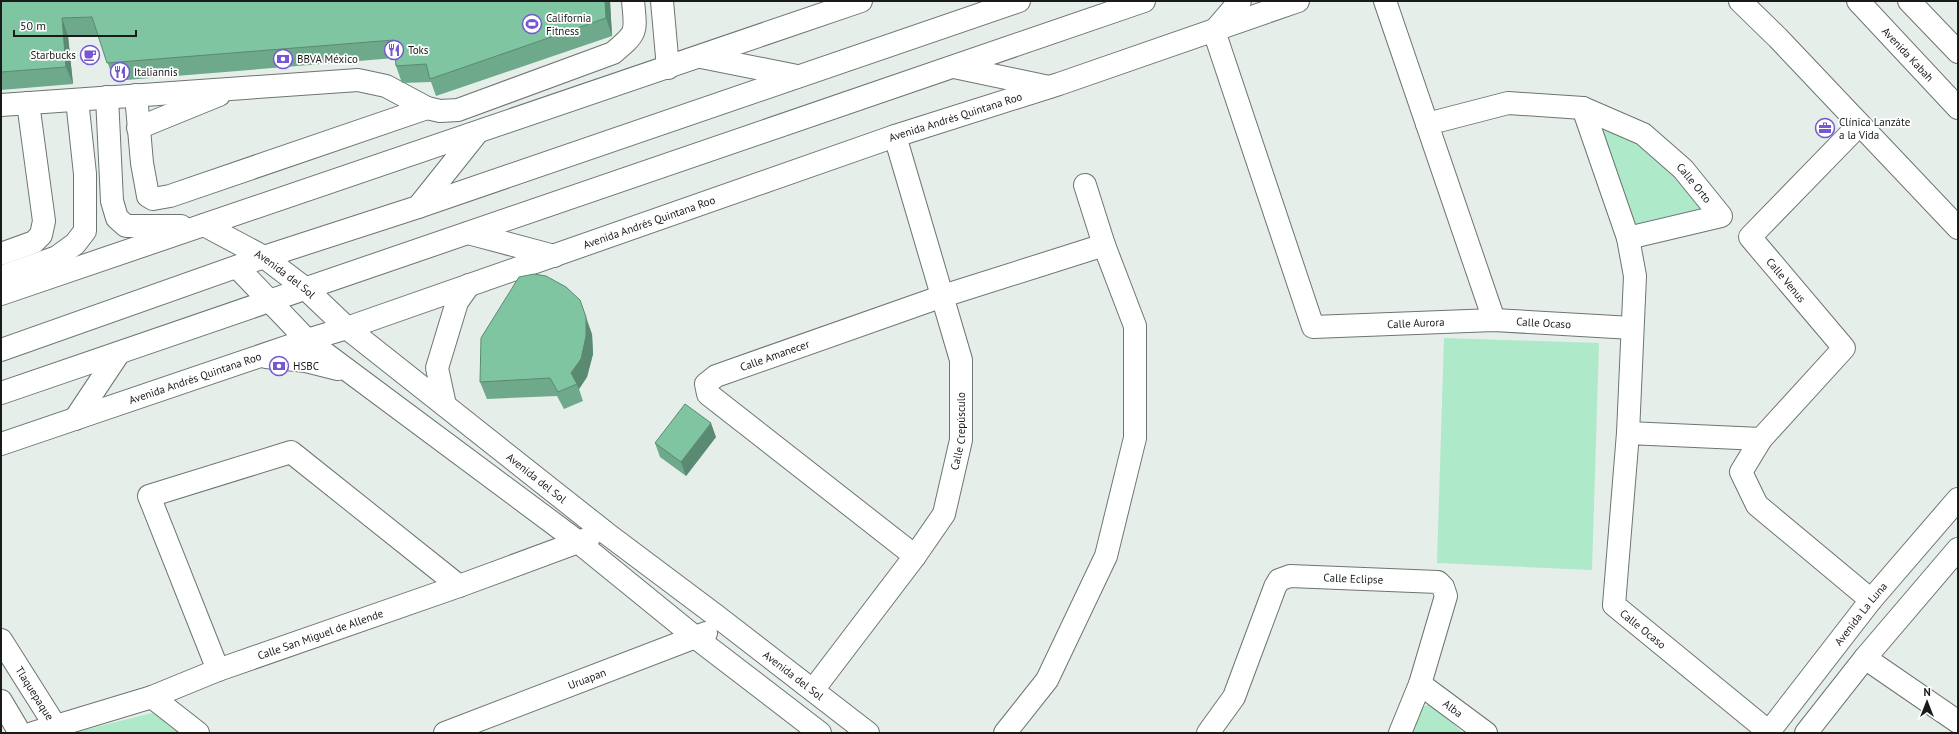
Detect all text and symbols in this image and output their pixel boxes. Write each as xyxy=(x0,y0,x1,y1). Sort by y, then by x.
place label: California Fitness xyxy=(546,11,591,38)
scale bar xyxy=(14,12,136,38)
sports icon: California Fitness xyxy=(521,13,543,35)
text: 50 m xyxy=(20,18,46,33)
street label: Avenida Kabah xyxy=(1879,24,1937,84)
restaurant icon: Toks xyxy=(383,39,405,61)
place label: Toks xyxy=(408,43,429,57)
cafe icon: Starbucks xyxy=(79,44,101,66)
place label: Starbucks xyxy=(31,48,76,62)
bank icon: BBVA México xyxy=(272,48,294,70)
place label: BBVA México xyxy=(297,52,358,66)
restaurant icon: Italiannis xyxy=(109,61,131,83)
place label: Italiannis xyxy=(134,65,178,79)
street label: Avenida Andrés Quintana Roo xyxy=(887,89,1024,145)
place label: Clínica Lanzáte a la Vida xyxy=(1839,115,1911,142)
office icon: Clínica Lanzáte a la Vida xyxy=(1814,117,1836,139)
street label: Calle Orto xyxy=(1674,160,1715,206)
street label: Avenida Andrés Quintana Roo xyxy=(581,193,717,252)
street label: Avenida del Sol xyxy=(252,246,319,302)
street label: Calle Venus xyxy=(1763,255,1809,305)
street label: Calle Ocaso xyxy=(1516,314,1572,331)
street label: Calle Aurora xyxy=(1387,315,1445,331)
street label: Calle Amanecer xyxy=(738,337,811,374)
street label: Avenida Andrés Quintana Roo xyxy=(127,349,263,407)
bank icon: HSBC xyxy=(268,355,290,377)
place label: HSBC xyxy=(293,359,319,373)
street label: Calle Crepúsculo xyxy=(947,392,968,471)
street label: Avenida del Sol xyxy=(504,450,570,507)
street label: Calle Eclipse xyxy=(1323,570,1384,587)
street label: Avenida La Luna xyxy=(1831,579,1890,648)
street label: Calle San Miguel de Allende xyxy=(256,606,385,663)
street label: Calle Ocaso xyxy=(1617,606,1669,652)
street label: Avenida del Sol xyxy=(760,648,827,704)
street label: Tlaquepaque xyxy=(12,664,57,723)
street label: Uruapan xyxy=(566,665,608,692)
north arrow xyxy=(1907,682,1947,722)
text: N xyxy=(1923,685,1931,699)
street label: Alba xyxy=(1440,697,1466,720)

